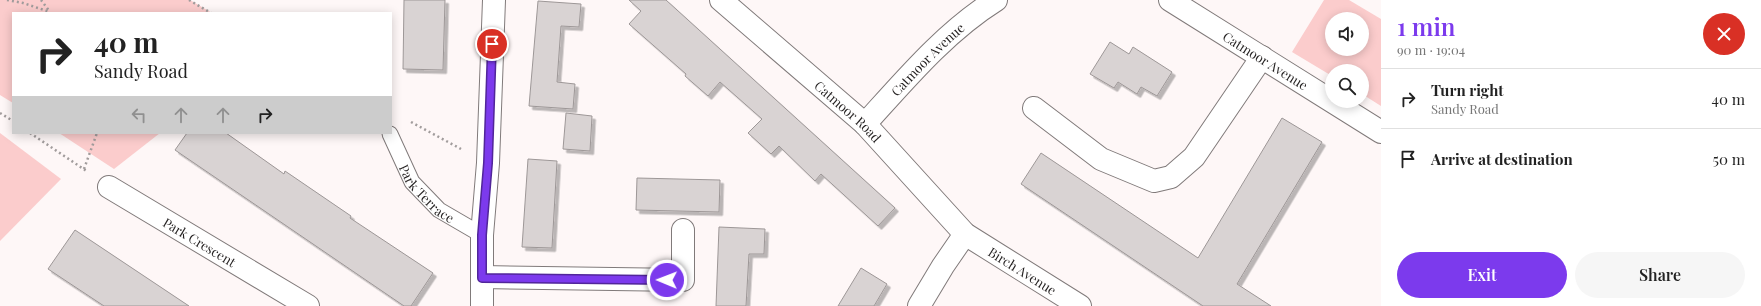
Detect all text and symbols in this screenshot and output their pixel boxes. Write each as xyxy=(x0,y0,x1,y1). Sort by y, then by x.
text: 1 min xyxy=(1397,10,1455,42)
map controls xyxy=(1325,12,1369,108)
button: sound xyxy=(1325,12,1369,56)
button: close xyxy=(1703,13,1745,55)
street label: Catmoor Avenue xyxy=(886,18,967,99)
text: 40 m xyxy=(94,23,159,60)
pin xyxy=(475,27,509,61)
street label: Catmoor Avenue xyxy=(1220,27,1312,93)
icon: right xyxy=(28,28,80,80)
icon: arrive xyxy=(481,33,503,55)
text: 90 m · 19:04 xyxy=(1397,41,1465,58)
text: Sandy Road xyxy=(94,59,188,83)
button: search xyxy=(1325,64,1369,108)
street label: Catmoor Road xyxy=(812,76,886,146)
text: Turn right xyxy=(1431,80,1504,100)
icon: right xyxy=(1397,88,1419,110)
text: 40 m xyxy=(1712,89,1745,109)
text: Sandy Road xyxy=(1431,100,1499,117)
icon: left xyxy=(128,104,150,126)
icon: ahead xyxy=(170,104,192,126)
icon: ahead xyxy=(212,104,234,126)
icon: right xyxy=(254,104,276,126)
icon: arrive xyxy=(1397,148,1419,170)
text: Arrive at destination xyxy=(1431,149,1573,169)
text: 50 m xyxy=(1713,149,1745,169)
street label: Park Terrace xyxy=(396,161,458,226)
street label: Park Crescent xyxy=(160,213,240,270)
street label: Birch Avenue xyxy=(986,243,1060,298)
button: Exit xyxy=(1397,252,1567,298)
button: Share xyxy=(1575,252,1745,298)
position arrow xyxy=(646,259,688,301)

